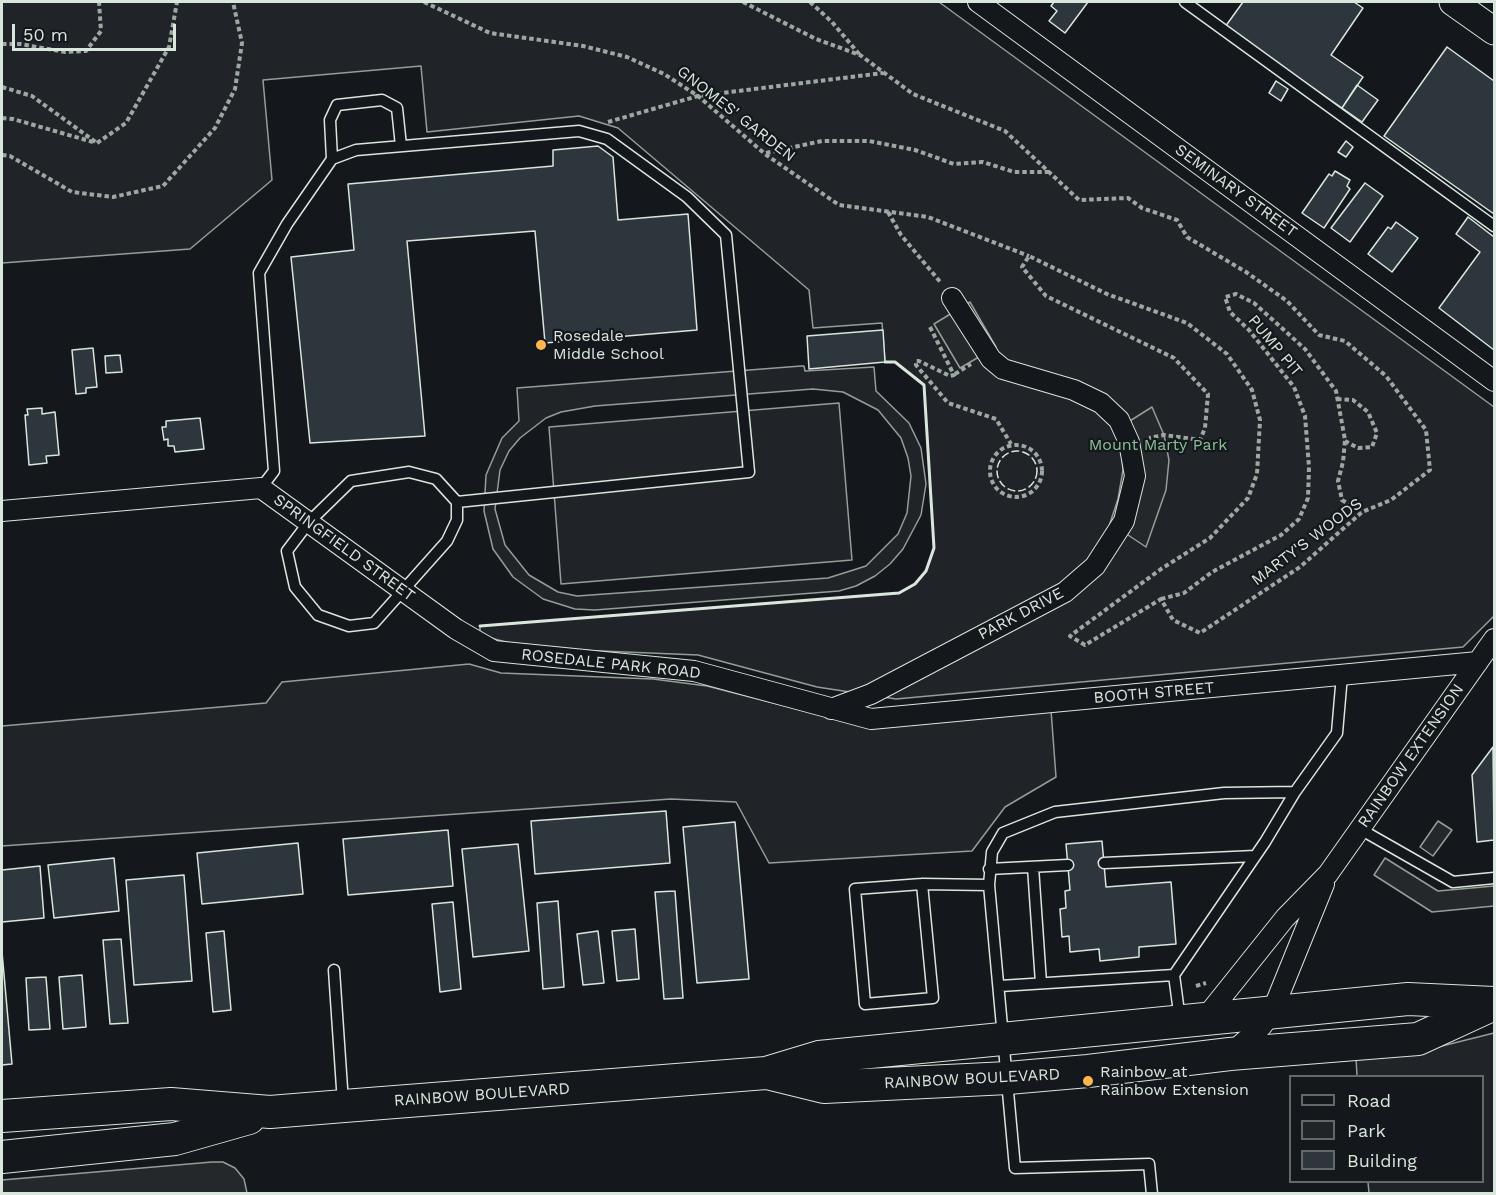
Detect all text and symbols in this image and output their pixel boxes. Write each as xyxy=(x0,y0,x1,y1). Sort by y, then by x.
scale bar xyxy=(15,12,178,50)
text: 50 m xyxy=(23,24,68,45)
street label: GNOMES' GARDEN xyxy=(673,62,799,166)
street label: SEMINARY STREET xyxy=(1171,140,1301,242)
street label: PUMP PIT xyxy=(1244,311,1306,381)
place label: Rosedale Middle School xyxy=(553,326,664,364)
marker: Rosedale Middle School xyxy=(534,338,548,352)
park label: Mount Marty Park xyxy=(1089,435,1227,455)
street label: SPRINGFIELD STREET xyxy=(270,490,418,606)
street label: MARTY'S WOODS xyxy=(1248,494,1366,590)
street label: PARK DRIVE xyxy=(975,584,1067,644)
street label: ROSEDALE PARK ROAD xyxy=(520,645,702,683)
street label: BOOTH STREET xyxy=(1093,678,1215,708)
street label: RAINBOW EXTENSION xyxy=(1354,680,1468,832)
place label: Rainbow at Rainbow Extension xyxy=(1100,1062,1249,1100)
street label: RAINBOW BOULEVARD xyxy=(883,1065,1061,1093)
marker: Rainbow at Rainbow Extension xyxy=(1081,1074,1095,1088)
legend xyxy=(1289,1075,1484,1183)
street label: RAINBOW BOULEVARD xyxy=(393,1079,571,1111)
text: Road xyxy=(1347,1090,1391,1111)
text: Park xyxy=(1347,1120,1386,1141)
text: Building xyxy=(1347,1150,1417,1171)

